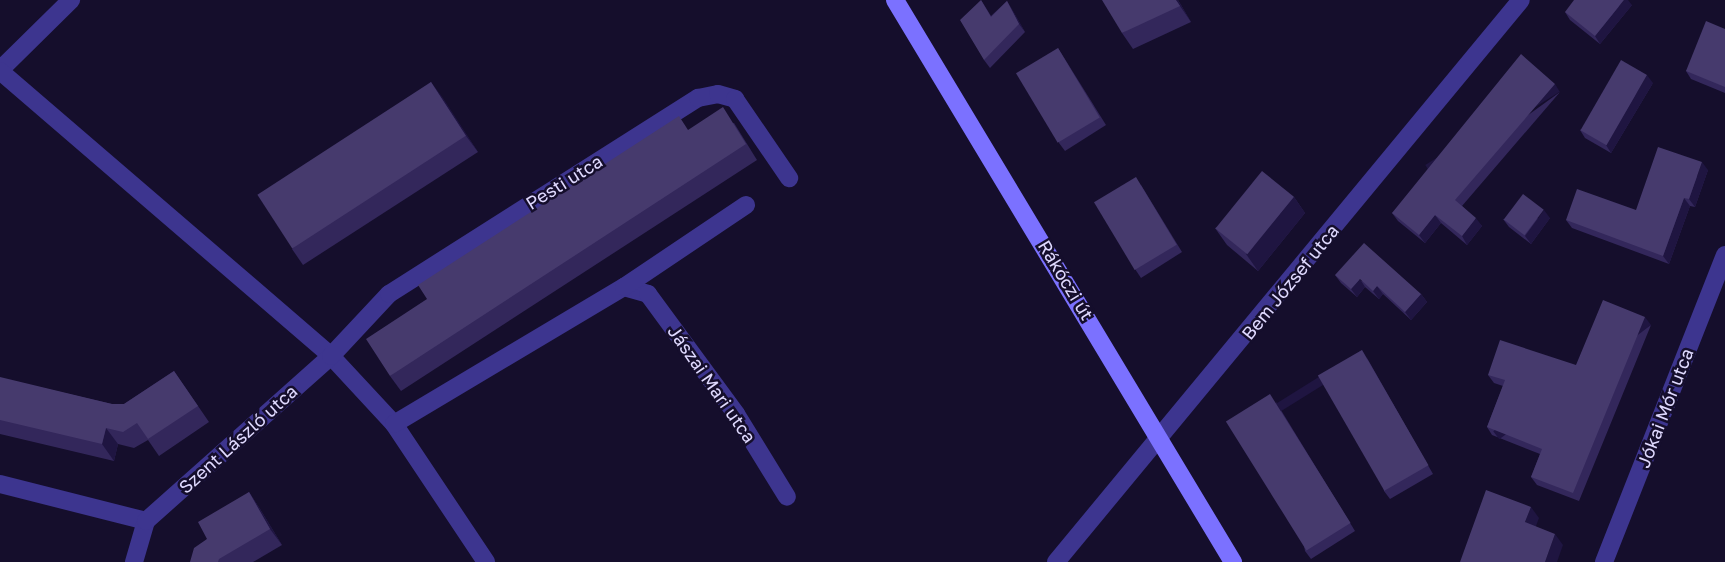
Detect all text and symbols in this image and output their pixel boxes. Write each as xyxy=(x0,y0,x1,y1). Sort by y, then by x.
street label: Pesti utca xyxy=(522,150,606,214)
street label: Bem József utca xyxy=(1237,220,1343,344)
street label: Rákóczi út xyxy=(1034,236,1098,324)
street label: Jászai Mari utca xyxy=(663,321,761,447)
street label: Jókai Mór utca xyxy=(1632,345,1698,471)
street label: Szent László utca xyxy=(174,380,302,498)

